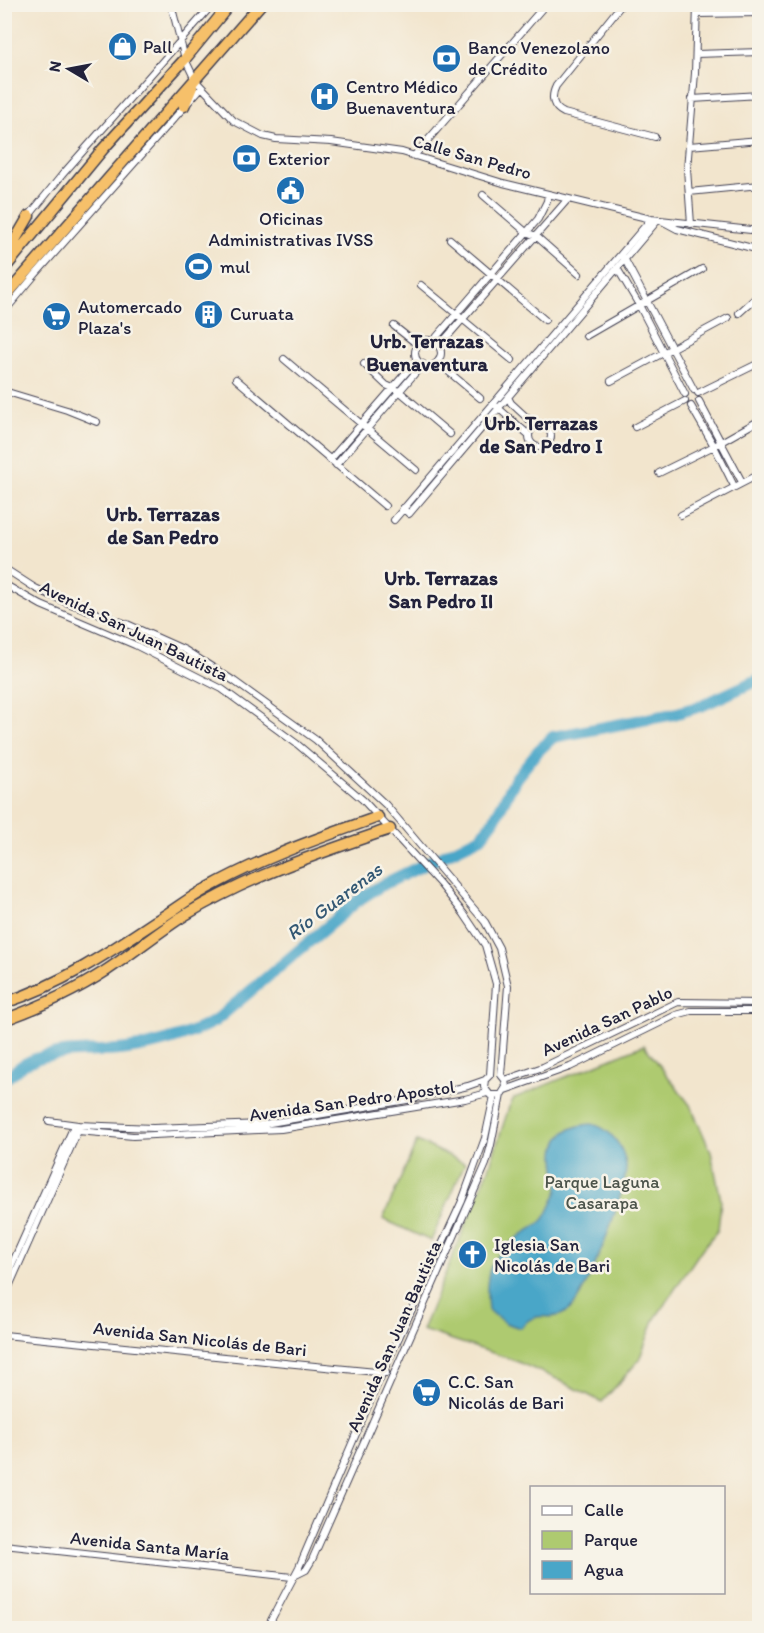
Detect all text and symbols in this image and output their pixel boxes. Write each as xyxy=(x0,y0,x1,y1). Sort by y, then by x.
shop icon: Pall xyxy=(106,31,138,63)
place label: Pall xyxy=(143,36,172,58)
place label: Banco Venezolano de Crédito xyxy=(468,37,610,80)
north arrow xyxy=(39,39,99,99)
bank icon: Banco Venezolano de Crédito xyxy=(431,42,463,74)
text: N xyxy=(44,60,65,73)
place label: Centro Médico Buenaventura xyxy=(346,76,458,119)
hospital icon: Centro Médico Buenaventura xyxy=(309,81,341,113)
street label: Calle San Pedro xyxy=(410,130,534,184)
bank icon: Exterior xyxy=(231,143,263,175)
place label: Exterior xyxy=(268,148,331,170)
public building icon: Oficinas Administrativas IVSS xyxy=(275,174,307,206)
place label: Oficinas Administrativas IVSS xyxy=(209,208,373,251)
sports icon: mul xyxy=(183,251,215,283)
place label: mul xyxy=(220,256,250,278)
place label: Automercado Plaza's xyxy=(78,296,182,339)
building icon: Curuata xyxy=(193,298,225,330)
supermarket icon: Automercado Plaza's xyxy=(41,301,73,333)
place label: Curuata xyxy=(230,303,294,325)
district label: Urb. Terrazas Buenaventura xyxy=(366,329,488,376)
district label: Urb. Terrazas de San Pedro I xyxy=(479,411,603,458)
district label: Urb. Terrazas de San Pedro xyxy=(106,502,220,549)
district label: Urb. Terrazas San Pedro II xyxy=(384,566,498,613)
street label: Avenida San Juan Bautista xyxy=(36,576,232,686)
water label: Río Guarenas xyxy=(281,857,388,945)
street label: Avenida San Pablo xyxy=(538,981,676,1061)
street label: Avenida San Pedro Apostol xyxy=(248,1076,456,1126)
park label: Parque Laguna Casarapa xyxy=(544,1171,660,1214)
place label: Iglesia San Nicolás de Bari xyxy=(494,1234,610,1277)
street label: Avenida San Juan Bautista xyxy=(342,1236,446,1435)
church icon: Iglesia San Nicolás de Bari xyxy=(457,1239,489,1271)
street label: Avenida San Nicolás de Bari xyxy=(92,1317,308,1361)
place label: C.C. San Nicolás de Bari xyxy=(448,1371,564,1414)
supermarket icon: C.C. San Nicolás de Bari xyxy=(411,1376,443,1408)
legend xyxy=(530,1486,725,1594)
text: Calle xyxy=(584,1499,624,1521)
street label: Avenida Santa María xyxy=(69,1527,231,1565)
text: Parque xyxy=(584,1529,638,1551)
text: Agua xyxy=(584,1559,624,1581)

